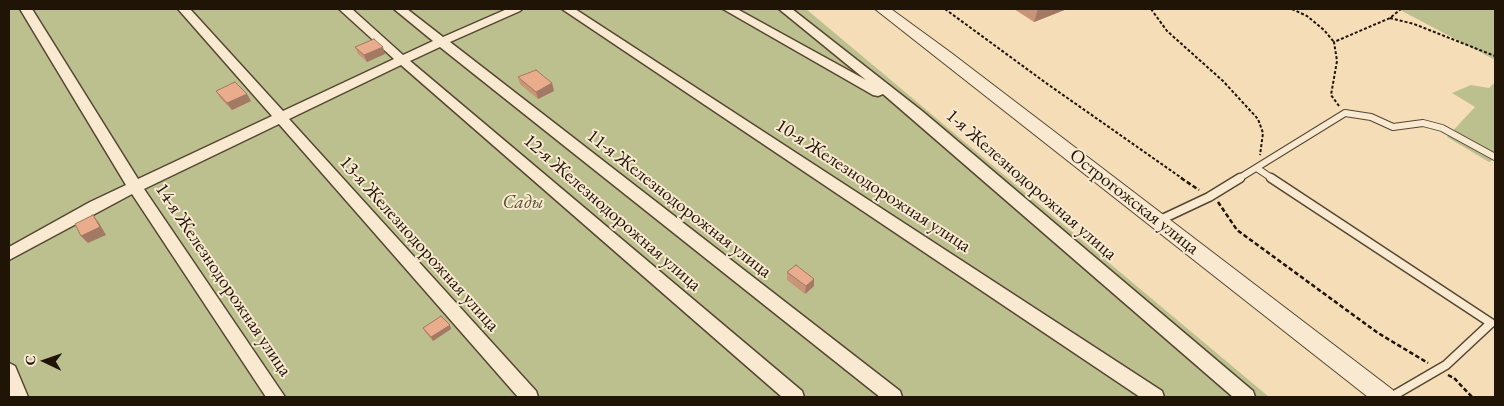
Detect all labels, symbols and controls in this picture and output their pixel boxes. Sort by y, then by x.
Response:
street label: 1-я Железнодорожная улица [941,104,1121,266]
street label: 10-я Железнодорожная улица [771,114,975,258]
street label: 11-я Железнодорожная улица [582,125,776,283]
street label: 12-я Железнодорожная улица [518,129,706,297]
street label: Острогожская улица [1065,144,1203,260]
street label: 13-я Железнодорожная улица [334,152,504,336]
street label: 14-я Железнодорожная улица [150,179,296,381]
park label: Сады [503,192,543,214]
north arrow [20,336,70,386]
text: С [21,355,39,366]

